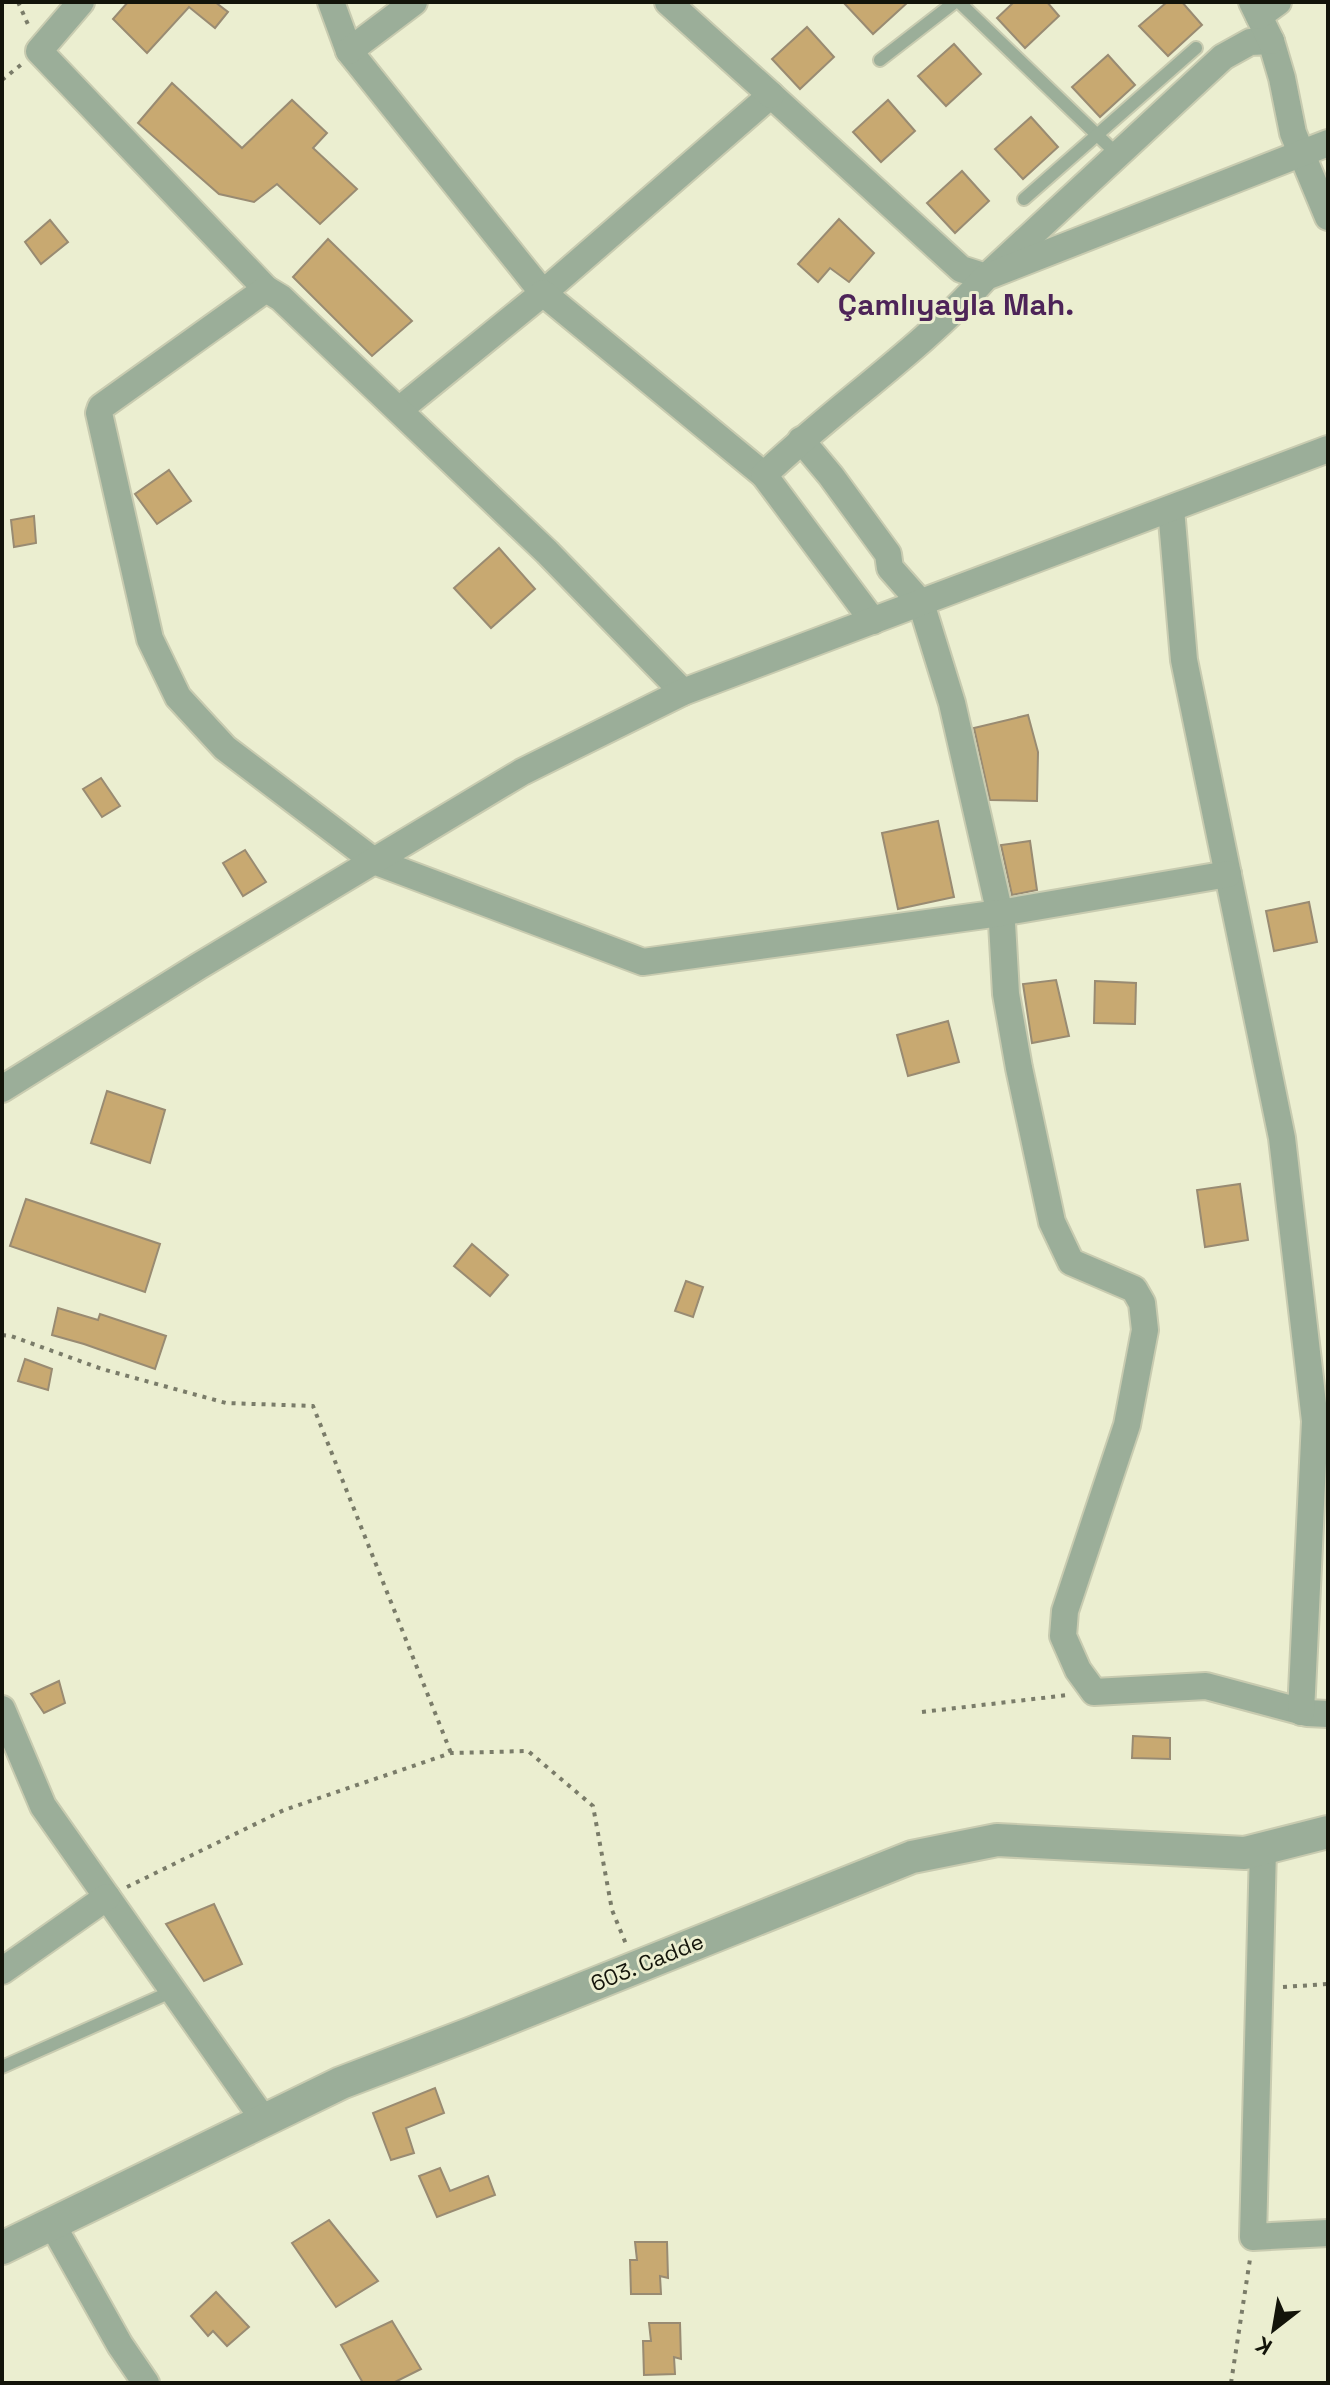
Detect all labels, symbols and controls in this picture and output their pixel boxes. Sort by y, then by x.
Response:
district label: Çamlıyayla Mah. [838,285,1074,324]
street label: 603. Cadde [586,1927,708,1997]
north arrow [1234,2289,1314,2369]
text: K [1250,2330,1277,2362]

